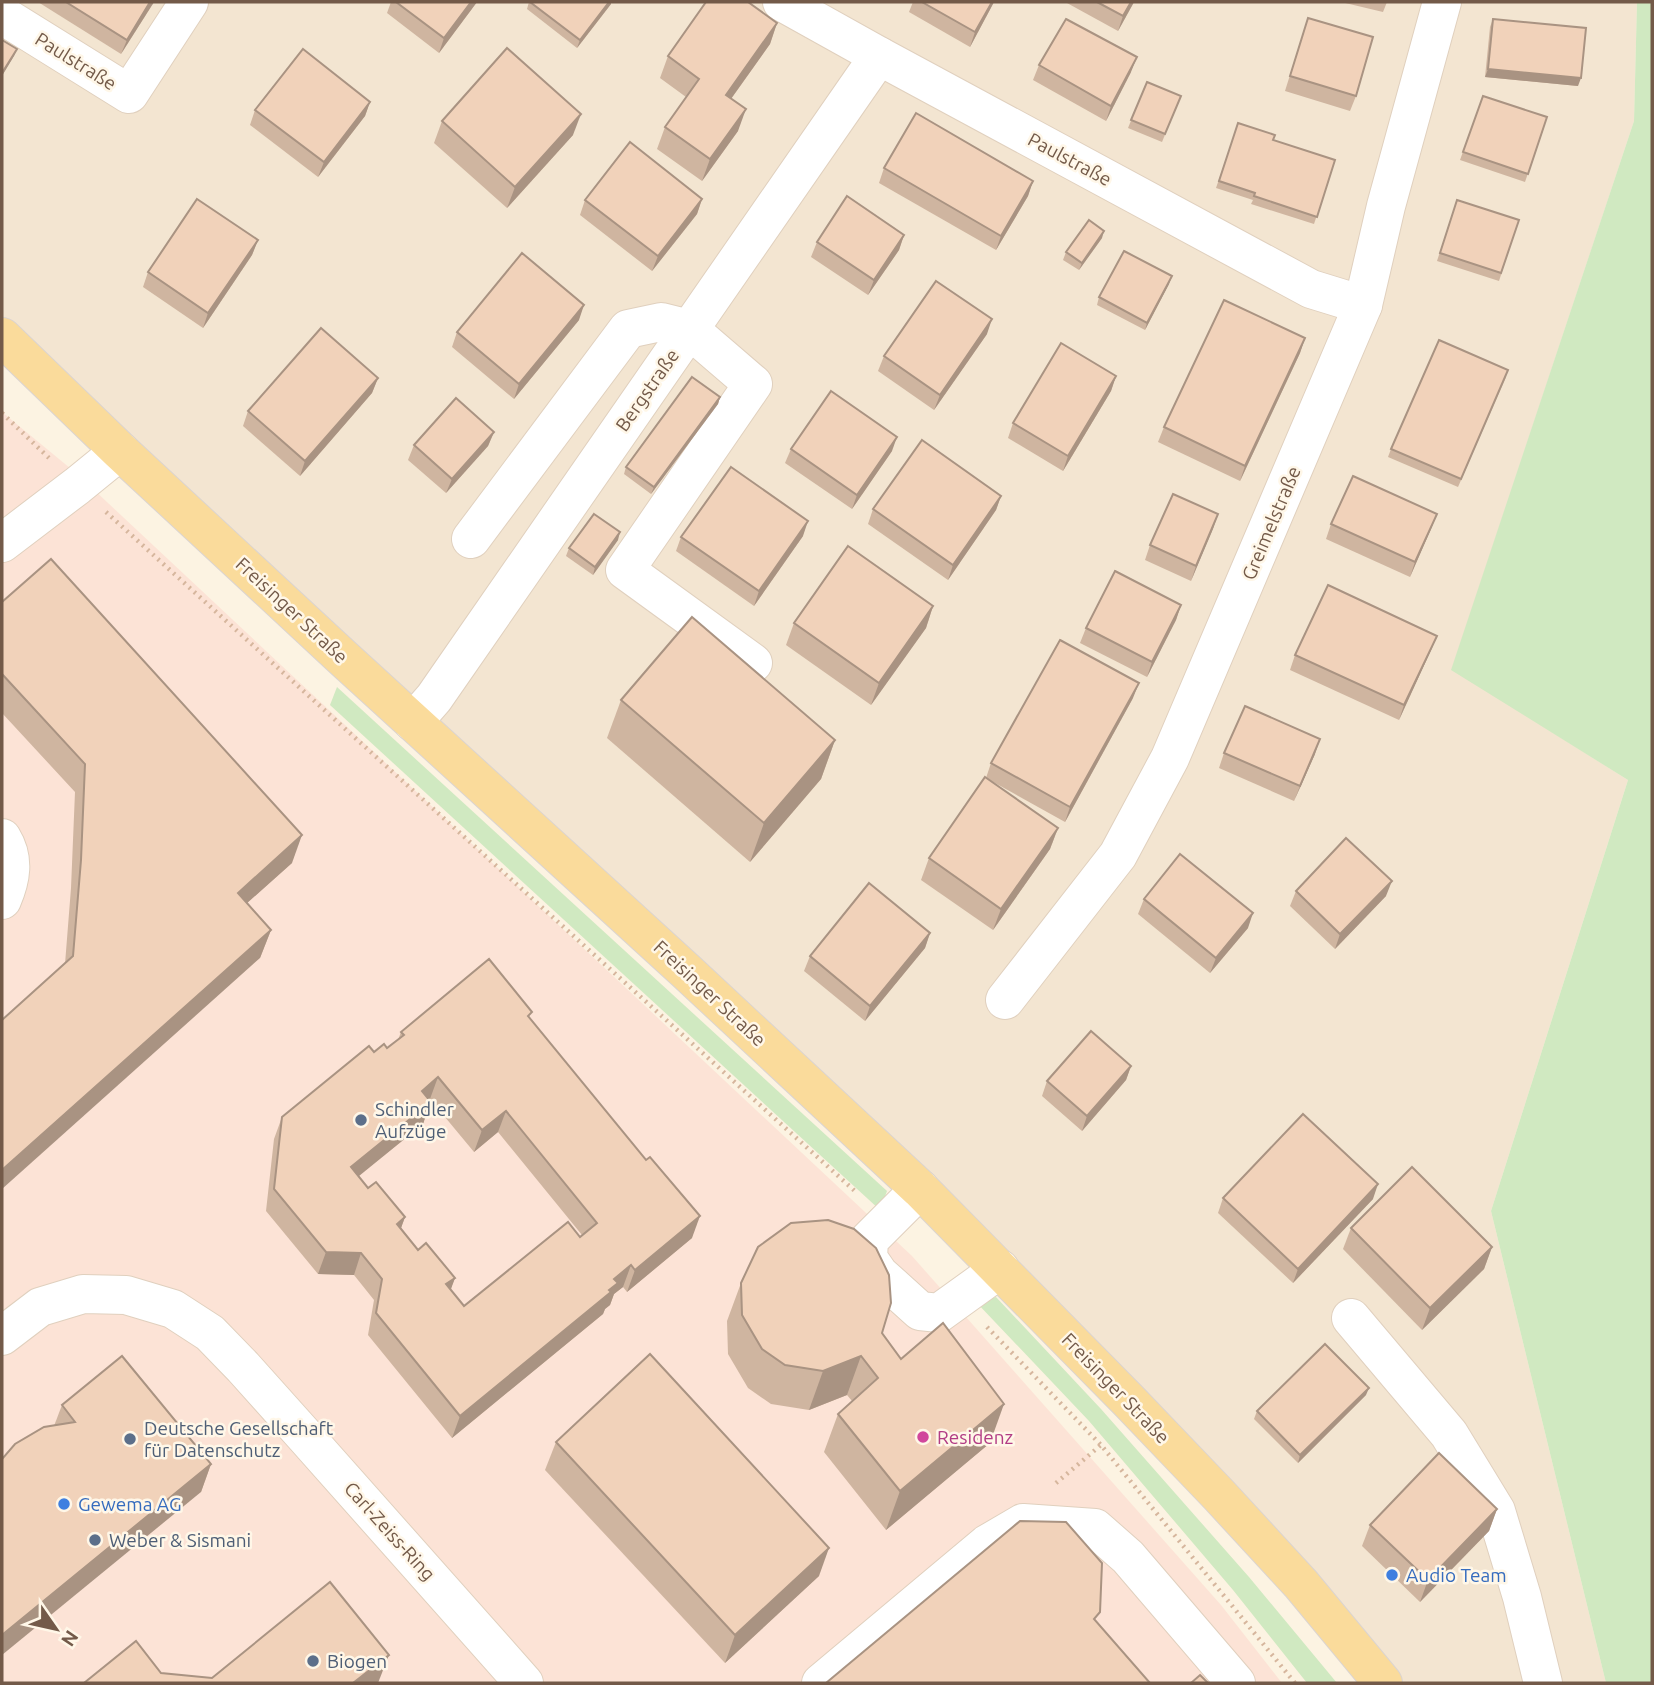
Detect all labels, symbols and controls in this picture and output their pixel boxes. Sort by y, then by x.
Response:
street label: Paulstraße [31,27,121,95]
street label: Paulstraße [1024,128,1116,190]
street label: Bergstraße [611,345,683,435]
street label: Greimelstraße [1237,463,1305,583]
street label: Freisinger Straße [231,553,353,667]
street label: Freisinger Straße [649,936,771,1050]
place label: Schindler Aufzüge [375,1098,454,1142]
marker: Schindler Aufzüge [353,1112,369,1128]
street label: Freisinger Straße [1058,1328,1174,1448]
place label: Deutsche Gesellschaft für Datenschutz [144,1417,334,1461]
place label: Residenz [937,1426,1014,1448]
marker: Residenz [915,1429,931,1445]
marker: Deutsche Gesellschaft für Datenschutz [122,1431,138,1447]
street label: Carl-Zeiss-Ring [340,1477,440,1585]
place label: Gewema AG [78,1493,182,1515]
marker: Gewema AG [56,1496,72,1512]
place label: Weber & Sismani [109,1529,251,1551]
marker: Weber & Sismani [87,1532,103,1548]
place label: Audio Team [1406,1564,1507,1586]
marker: Audio Team [1384,1567,1400,1583]
north arrow [21,1594,91,1664]
text: N [57,1626,83,1651]
place label: Biogen [327,1650,387,1672]
marker: Biogen [305,1653,321,1669]

